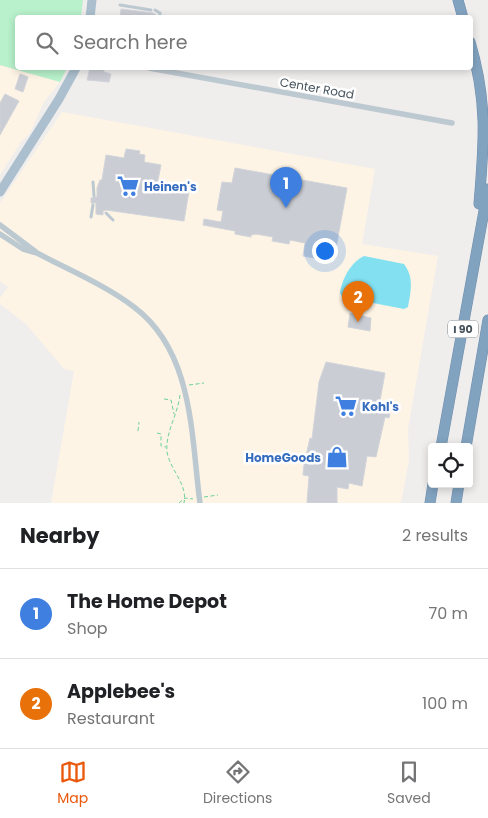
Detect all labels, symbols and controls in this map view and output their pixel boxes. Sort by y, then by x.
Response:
search box [15,15,473,70]
icon: search [33,29,61,57]
text: Search here [73,29,187,56]
street label: Center Road [279,73,355,103]
pin: 1 [270,167,302,208]
supermarket icon: Heinen's [115,173,141,199]
place label: Heinen's [144,178,197,195]
your location [312,238,338,264]
pin: 2 [342,281,374,322]
road number: I 90 [448,320,478,338]
supermarket icon: Kohl's [333,393,359,419]
place label: Kohl's [362,398,399,415]
map controls [428,443,473,488]
button: locate [428,443,473,488]
shop icon: HomeGoods [324,444,350,470]
place label: HomeGoods [245,449,321,466]
text: Nearby [20,521,100,550]
text: 2 results [402,524,468,547]
text: The Home Depot [67,588,227,615]
text: 1 [33,602,39,625]
text: 70 m [428,602,468,625]
text: Shop [67,617,108,640]
text: Applebee's [67,678,175,705]
text: 2 [31,692,41,715]
text: 100 m [422,692,468,715]
text: Restaurant [67,707,155,730]
tab: Map [57,758,88,809]
tab: Directions [203,758,272,809]
tab: Saved [387,758,431,809]

